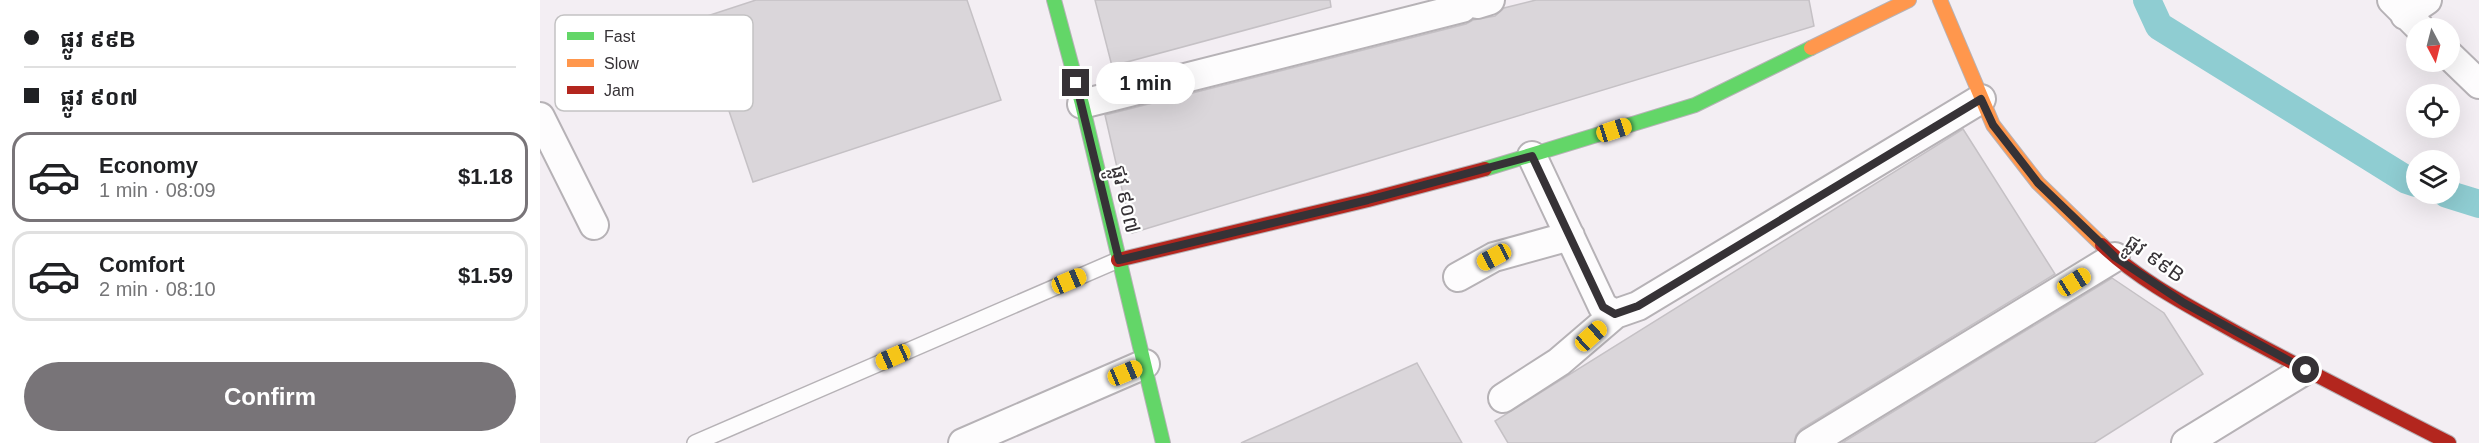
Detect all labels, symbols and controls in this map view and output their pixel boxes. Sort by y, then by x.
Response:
legend [555,15,753,111]
north arrow [2406,18,2460,72]
map controls [2406,18,2460,204]
text: ផ្លូវ ៩៩B [60,27,136,52]
text: Fast [604,28,636,45]
text: Slow [604,55,639,72]
callout: 1 min [1097,62,1196,104]
route end [1062,69,1089,96]
text: 1 min [1119,72,1172,94]
text: Jam [604,82,634,99]
button: locate [2406,84,2460,138]
text: ផ្លូវ ៩០៧ [60,85,138,110]
car [1594,116,1634,144]
icon: car [27,150,81,204]
button: layers [2406,150,2460,204]
text: Economy [99,153,198,178]
street label: ផ្លូវ ៩០៧ [1099,163,1145,237]
text: $1.18 [458,164,513,189]
text: 1 min · 08:09 [99,179,216,201]
street label: ផ្លូវ ៩៩B [2116,229,2189,293]
car [1474,241,1514,273]
icon: car [27,249,81,303]
text: Comfort [99,252,185,277]
text: $1.59 [458,263,513,288]
car [2054,265,2094,299]
car [1049,266,1089,296]
text: 2 min · 08:10 [99,278,216,300]
car [1572,317,1610,355]
car [873,341,913,373]
route start [2292,356,2319,383]
car [1105,358,1145,388]
button: Confirm [24,362,516,431]

